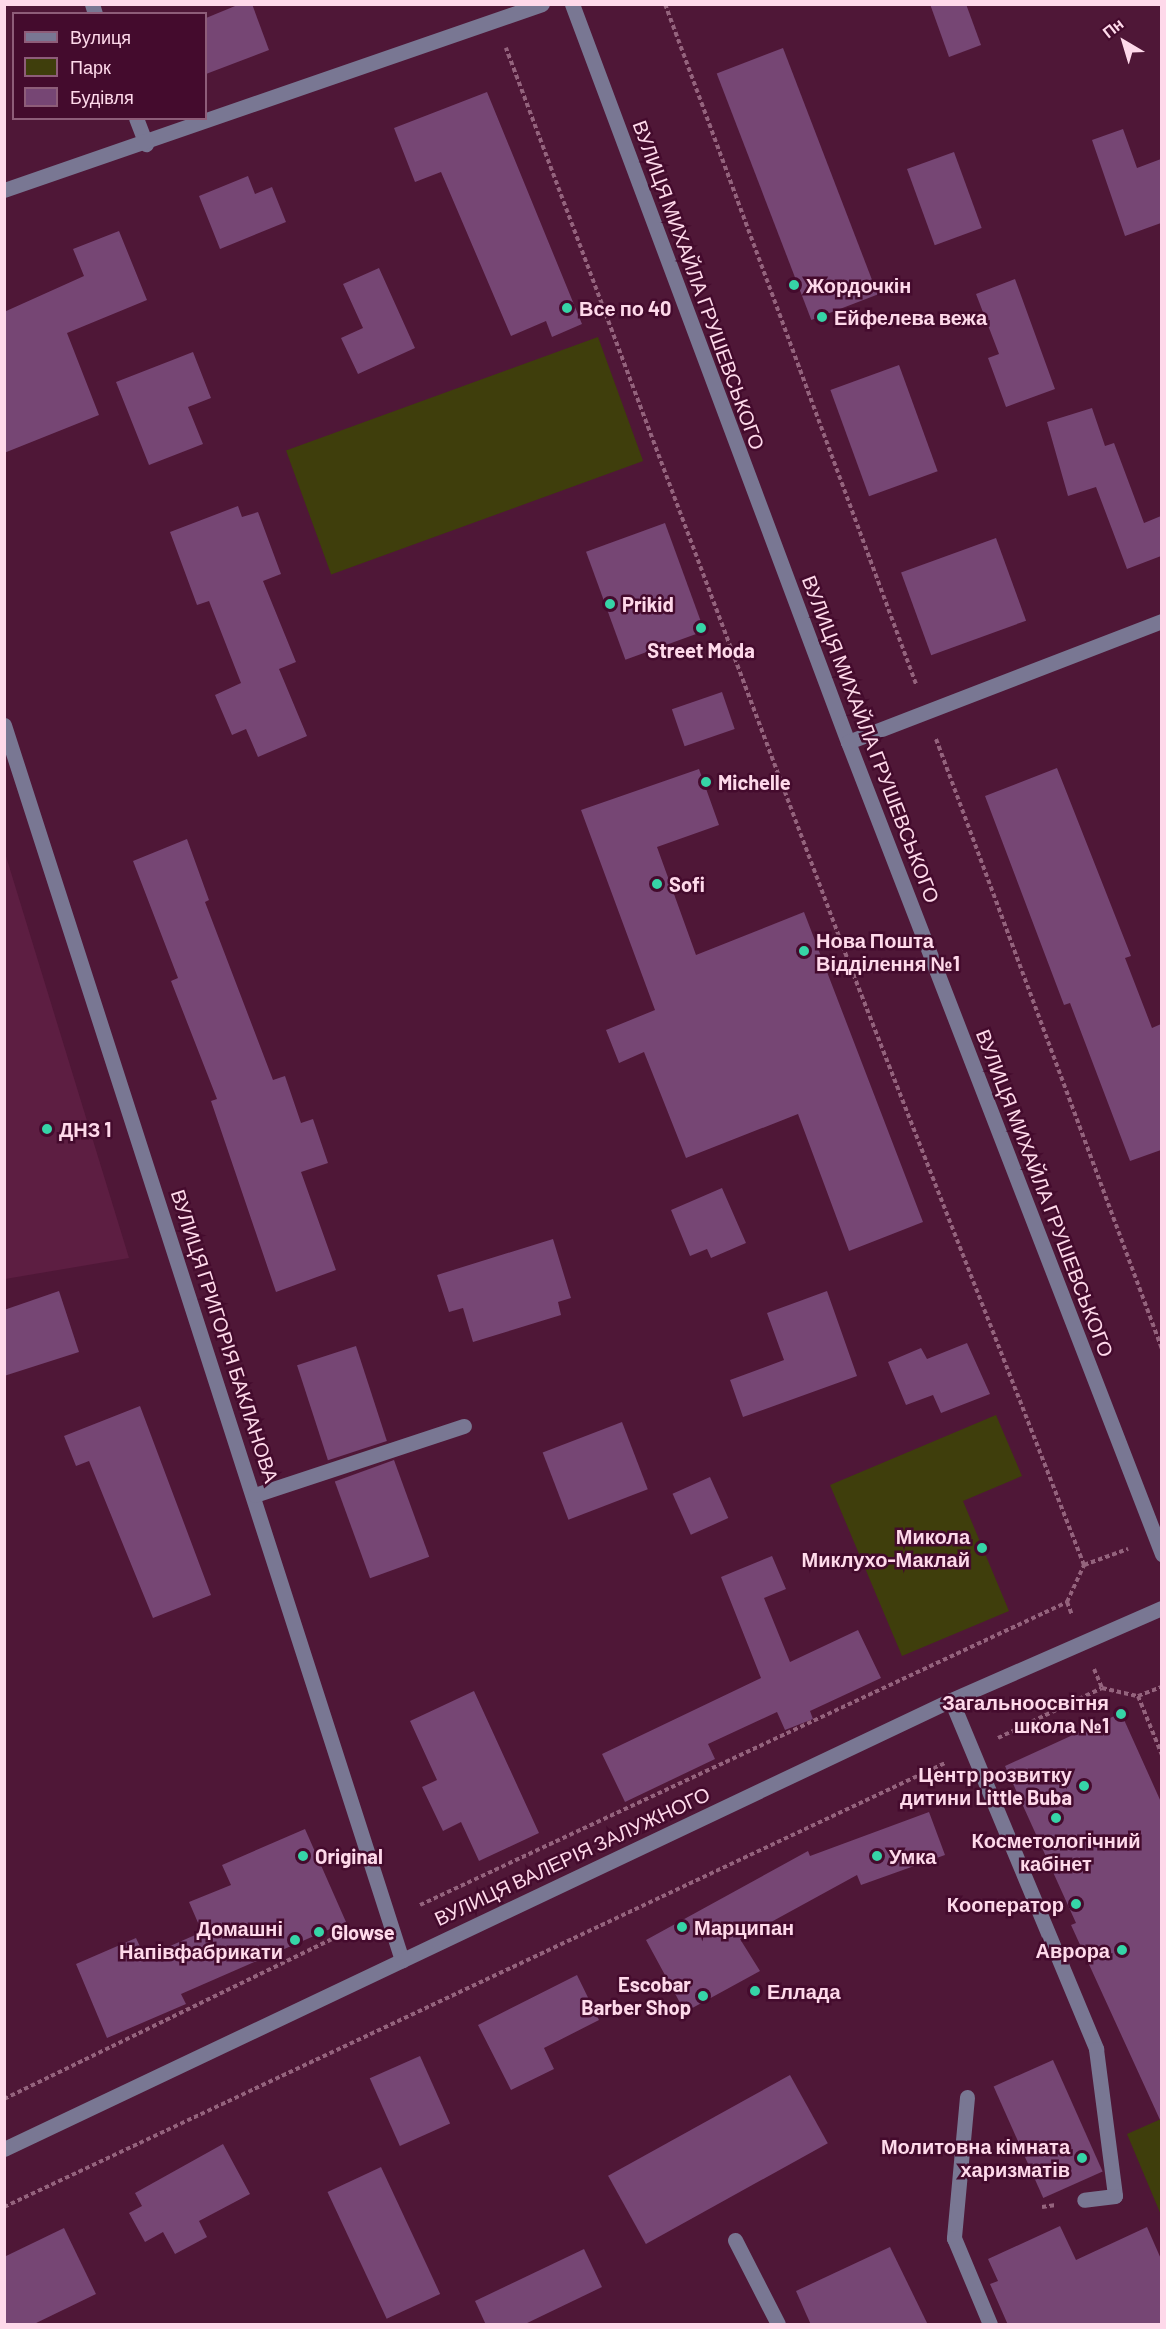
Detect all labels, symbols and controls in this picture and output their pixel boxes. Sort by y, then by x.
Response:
legend [12,12,207,120]
north arrow [1094,12,1154,72]
text: Пн [1098,13,1127,41]
text: Вулиця [70,26,131,48]
text: Парк [70,56,111,78]
text: Будівля [70,86,134,108]
street label: ВУЛИЦЯ МИХАЙЛА ГРУШЕВСЬКОГО [628,117,770,453]
place label: Жордочкін [806,273,911,297]
marker: Жордочкін [787,278,801,292]
place label: Все по 40 [579,296,671,320]
marker: Все по 40 [560,301,574,315]
place label: Ейфелева вежа [834,305,987,329]
marker: Ейфелева вежа [815,310,829,324]
street label: ВУЛИЦЯ МИХАЙЛА ГРУШЕВСЬКОГО [797,572,945,906]
place label: Prikid [622,592,674,616]
marker: Prikid [603,597,617,611]
marker: Street Moda [694,621,708,635]
place label: Street Moda [647,638,755,662]
place label: Michelle [718,770,791,794]
marker: Michelle [699,775,713,789]
place label: Sofi [669,872,705,896]
marker: Sofi [650,877,664,891]
place label: Нова Пошта Відділення №1 [816,928,960,975]
marker: Нова Пошта Відділення №1 [797,944,811,958]
street label: ВУЛИЦЯ МИХАЙЛА ГРУШЕВСЬКОГО [971,1026,1119,1360]
place label: ДНЗ 1 [59,1117,111,1141]
marker: ДНЗ 1 [40,1122,54,1136]
street label: ВУЛИЦЯ ГРИГОРІЯ БАКЛАНОВА [166,1186,284,1486]
place label: Микола Миклухо-Маклай [802,1524,970,1571]
marker: Микола Миклухо-Маклай [975,1541,989,1555]
place label: Загальноосвітня школа №1 [942,1690,1109,1737]
marker: Загальноосвітня школа №1 [1114,1707,1128,1721]
place label: Центр розвитку дитини Little Buba [900,1762,1072,1809]
marker: Центр розвитку дитини Little Buba [1077,1779,1091,1793]
street label: ВУЛИЦЯ ВАЛЕРІЯ ЗАЛУЖНОГО [430,1781,714,1931]
marker: Косметологічний кабінет [1049,1811,1063,1825]
place label: Косметологічний кабінет [971,1828,1141,1875]
place label: Original [315,1844,383,1868]
place label: Умка [889,1844,936,1868]
marker: Original [296,1849,310,1863]
marker: Умка [870,1849,884,1863]
place label: Кооператор [947,1892,1064,1916]
marker: Кооператор [1069,1897,1083,1911]
place label: Марципан [694,1915,794,1939]
place label: Домашні Напівфабрикати [119,1916,283,1963]
place label: Glowse [331,1920,395,1944]
marker: Марципан [675,1920,689,1934]
marker: Glowse [312,1925,326,1939]
marker: Домашні Напівфабрикати [288,1933,302,1947]
place label: Аврора [1035,1938,1110,1962]
marker: Аврора [1115,1943,1129,1957]
place label: Escobar Barber Shop [581,1972,691,2019]
place label: Еллада [767,1979,841,2003]
marker: Еллада [748,1984,762,1998]
marker: Escobar Barber Shop [696,1989,710,2003]
place label: Молитовна кімната харизматів [881,2134,1070,2181]
marker: Молитовна кімната харизматів [1075,2151,1089,2165]

